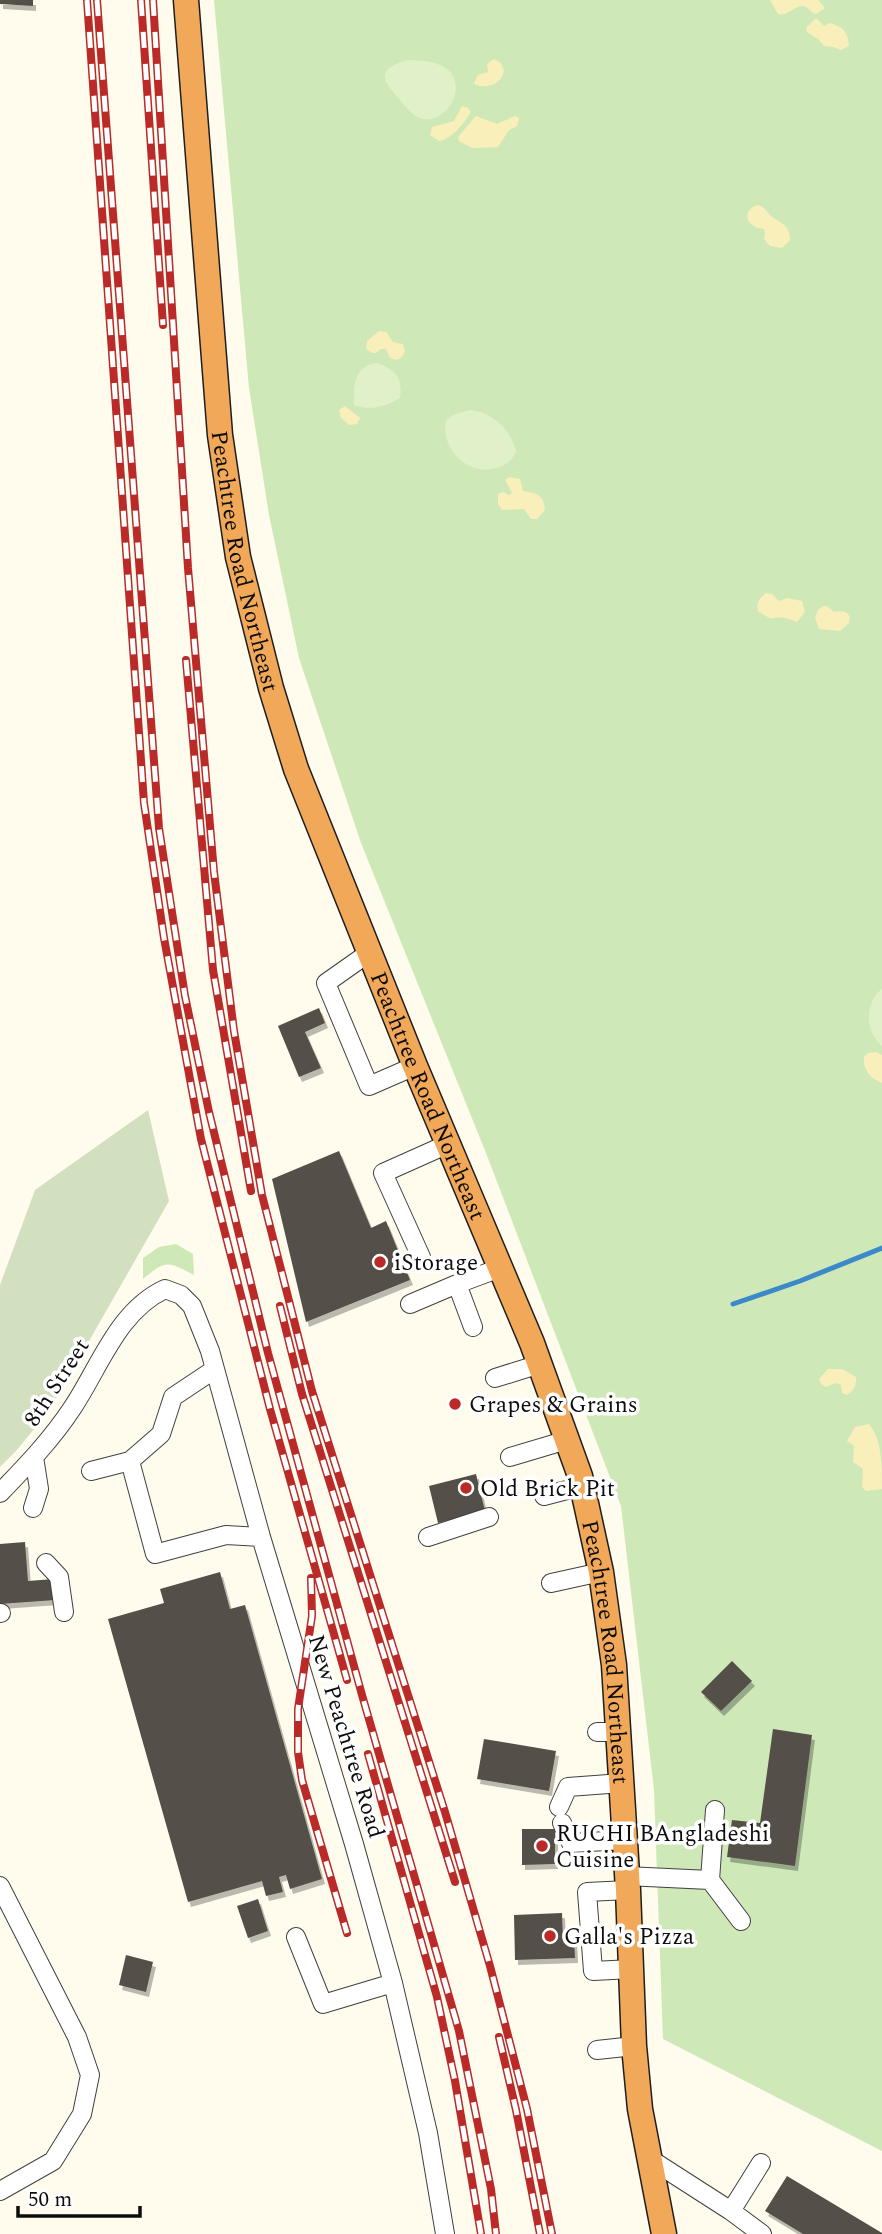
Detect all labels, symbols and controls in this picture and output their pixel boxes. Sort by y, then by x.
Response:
street label: Peachtree Road Northeast [201,428,287,696]
street label: Peachtree Road Northeast [360,967,494,1226]
place label: iStorage [394,1246,478,1281]
marker: iStorage [372,1254,388,1270]
street label: 8th Street [16,1332,99,1434]
place label: Grapes & Grains [469,1388,638,1423]
marker: Grapes & Grains [447,1396,463,1412]
place label: Old Brick Pit [480,1472,615,1507]
marker: Old Brick Pit [458,1480,474,1496]
street label: Peachtree Road Northeast [571,1517,637,1785]
street label: New Peachtree Road [298,1630,393,1843]
place label: RUCHI BAngladeshi Cuisine [556,1817,769,1878]
marker: RUCHI BAngladeshi Cuisine [534,1838,550,1854]
place label: Galla's Pizza [564,1920,694,1955]
marker: Galla's Pizza [542,1928,558,1944]
scale bar [18,2174,140,2218]
text: 50 m [28,2184,72,2216]

